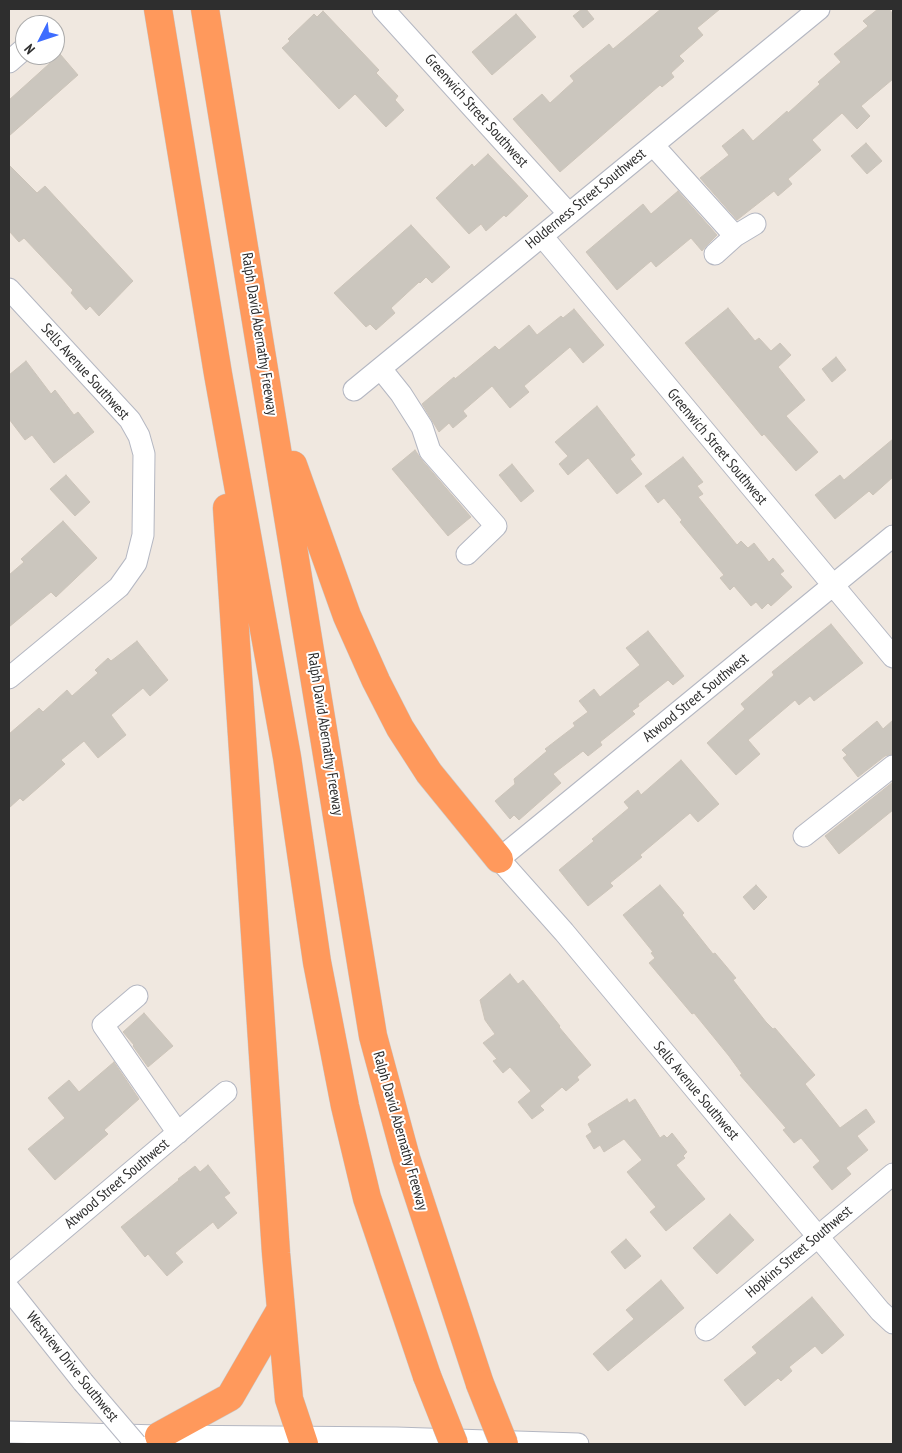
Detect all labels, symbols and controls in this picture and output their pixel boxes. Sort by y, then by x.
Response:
north arrow [15,15,65,65]
text: N [20,40,39,58]
street label: Greenwich Street Southwest [420,51,532,171]
street label: Holderness Street Southwest [522,145,650,253]
street label: Ralph David Abernathy Freeway [237,251,281,417]
street label: Sells Avenue Southwest [37,320,133,424]
street label: Greenwich Street Southwest [663,385,771,509]
street label: Atwood Street Southwest [639,650,753,746]
street label: Ralph David Abernathy Freeway [303,651,347,817]
street label: Sells Avenue Southwest [650,1038,742,1144]
street label: Ralph David Abernathy Freeway [369,1049,431,1213]
street label: Atwood Street Southwest [61,1135,173,1233]
street label: Hopkins Street Southwest [742,1202,856,1302]
street label: Westview Drive Southwest [22,1308,122,1426]

